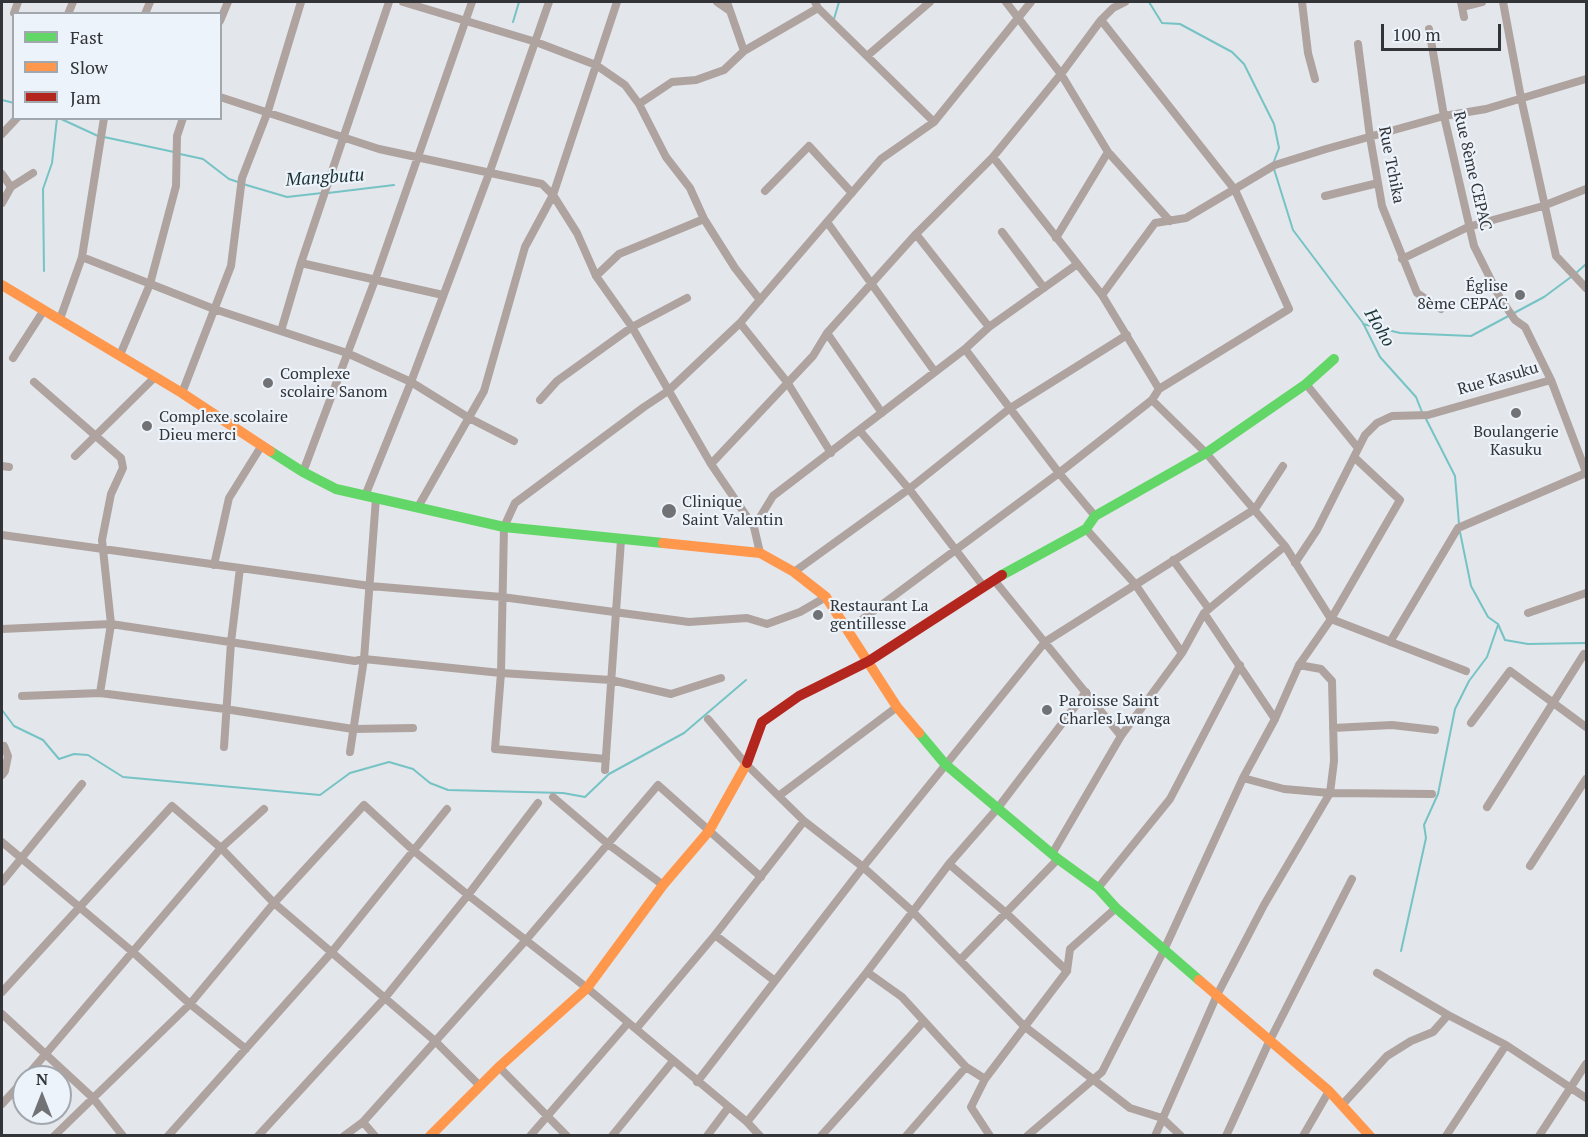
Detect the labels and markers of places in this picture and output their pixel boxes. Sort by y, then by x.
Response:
place label: Église 8ème CEPAC [1417,276,1508,314]
marker: Église 8ème CEPAC [1513,288,1527,302]
place label: Complexe scolaire Sanom [280,364,388,402]
marker: Complexe scolaire Sanom [261,376,275,390]
marker: Boulangerie Kasuku [1509,406,1523,420]
place label: Complexe scolaire Dieu merci [159,407,288,445]
marker: Complexe scolaire Dieu merci [140,419,154,433]
place label: Boulangerie Kasuku [1473,422,1559,460]
place label: Clinique Saint Valentin [682,492,783,530]
marker: Clinique Saint Valentin [660,502,678,520]
place label: Restaurant La gentillesse [830,596,928,634]
marker: Restaurant La gentillesse [811,608,825,622]
place label: Paroisse Saint Charles Lwanga [1059,691,1171,729]
marker: Paroisse Saint Charles Lwanga [1040,703,1054,717]

